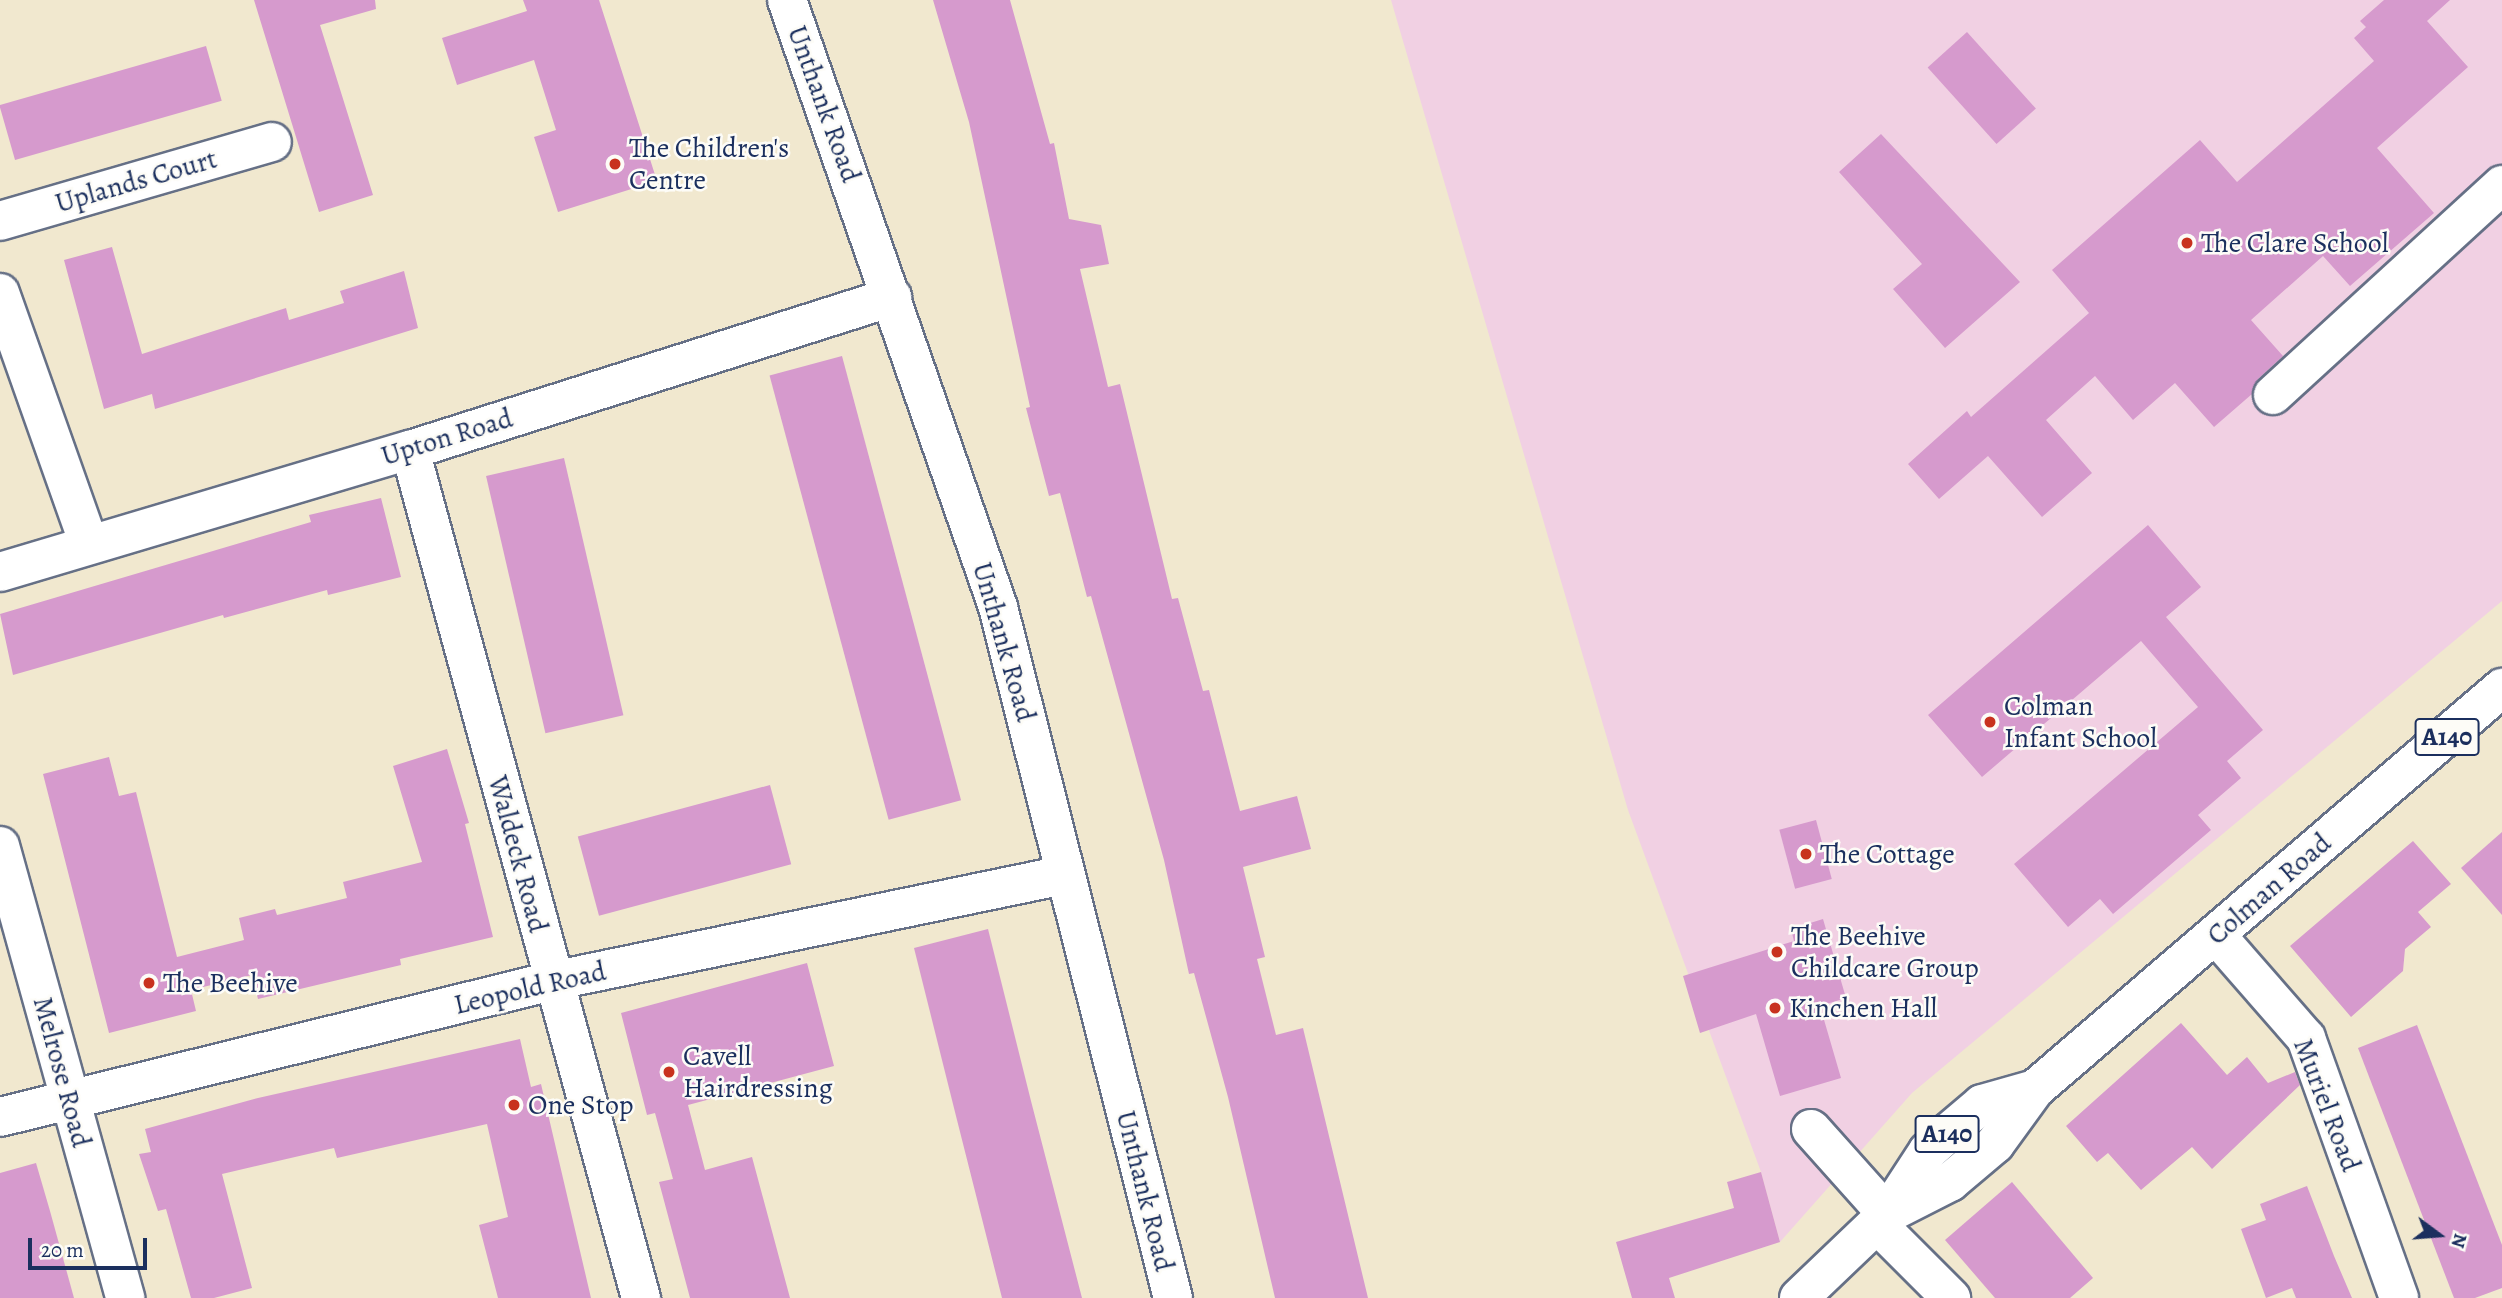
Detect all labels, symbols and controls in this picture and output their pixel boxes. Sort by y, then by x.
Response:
street label: Unthank Road [780,21,868,187]
place label: The Children's Centre [629,131,789,197]
street label: Uplands Court [51,142,221,220]
marker: The Children's Centre [607,156,623,172]
place label: The Clare School [2201,226,2389,260]
marker: The Clare School [2179,235,2195,251]
street label: Upton Road [377,401,517,473]
street label: Unthank Road [965,558,1043,726]
place label: Colman Infant School [2004,689,2157,755]
marker: Colman Infant School [1982,714,1998,730]
road number: A140 [2414,715,2480,760]
street label: Waldeck Road [481,772,555,936]
street label: Colman Road [2200,826,2338,952]
place label: The Cottage [1820,837,1955,871]
marker: The Cottage [1798,846,1814,862]
place label: The Beehive Childcare Group [1791,919,1979,985]
marker: The Beehive Childcare Group [1769,944,1785,960]
street label: Leopold Road [451,954,609,1022]
place label: The Beehive [163,966,298,1000]
marker: The Beehive [141,975,157,991]
place label: Kinchen Hall [1789,991,1937,1025]
street label: Melrose Road [26,993,98,1151]
marker: Kinchen Hall [1767,1000,1783,1016]
street label: Muriel Road [2286,1034,2368,1176]
place label: Cavell Hairdressing [683,1039,833,1105]
marker: Cavell Hairdressing [661,1064,677,1080]
place label: One Stop [528,1088,634,1122]
marker: One Stop [506,1097,522,1113]
street label: Unthank Road [1109,1107,1181,1275]
road number: A140 [1914,1112,1980,1156]
north arrow [2404,1200,2474,1270]
scale bar [32,1224,150,1268]
text: N [2445,1231,2474,1251]
text: 20 m [41,1236,84,1264]

